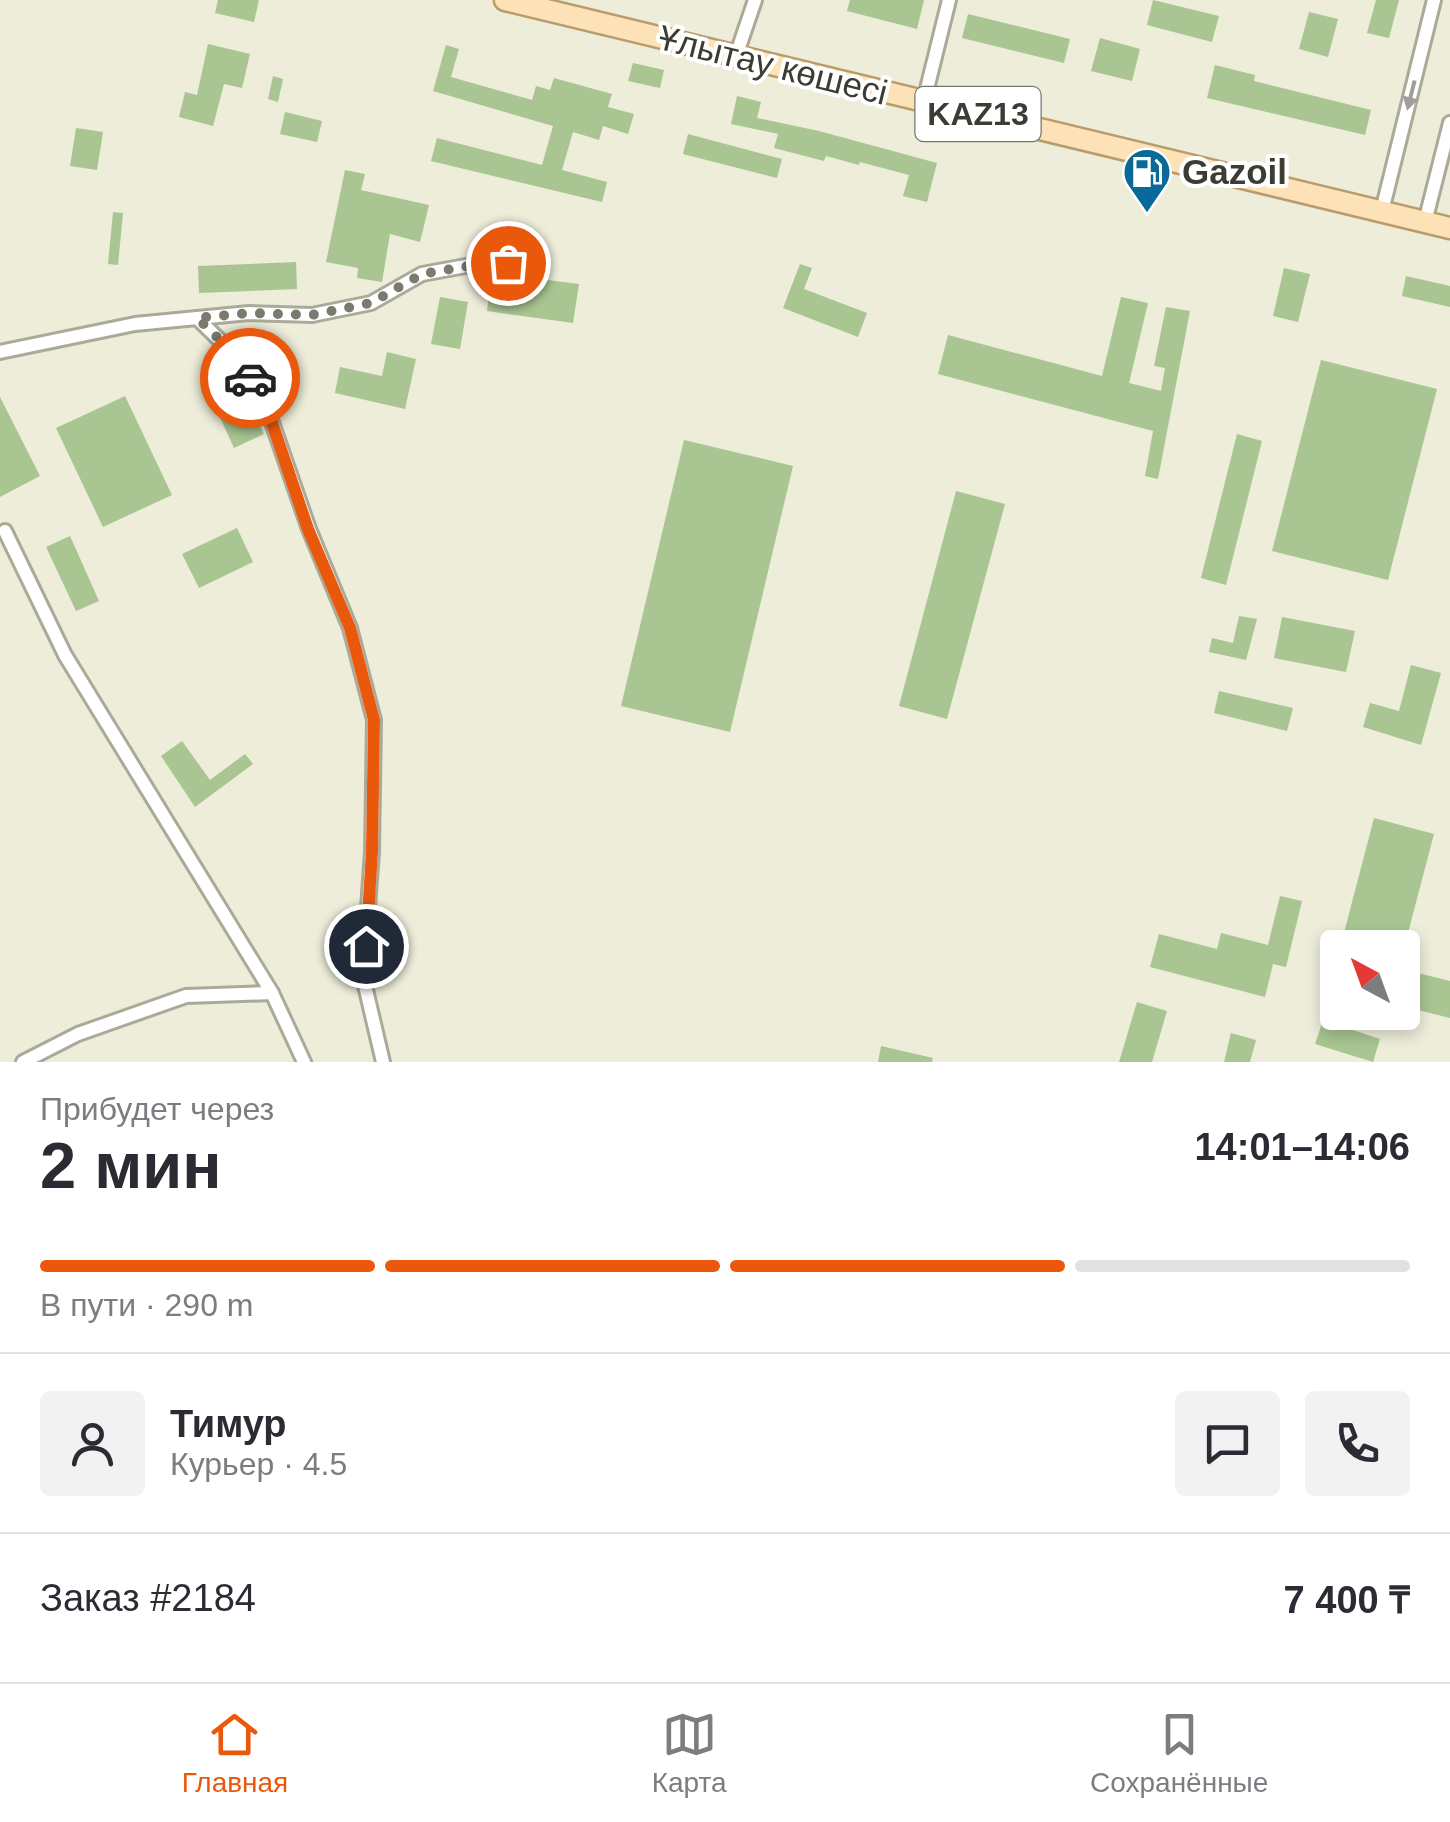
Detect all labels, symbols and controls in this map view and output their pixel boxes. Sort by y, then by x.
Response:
street label: Ұлытау көшесі [655,17,892,112]
one-way arrow [1402,80,1418,111]
road number: KAZ13 [916,87,1040,141]
fuel station icon: Gazoil [1121,146,1173,214]
place label: Gazoil [1182,152,1287,191]
pin [466,221,551,306]
icon: bag [481,236,536,291]
courier [200,328,300,428]
icon: car [223,351,278,406]
pin [324,904,409,989]
icon: home [339,919,394,974]
north arrow [1320,930,1420,1030]
map controls [1320,930,1420,1030]
text: Прибудет через [40,1091,274,1127]
text: 14:01–14:06 [1194,1126,1410,1168]
text: 2 мин [40,1129,222,1202]
text: В пути · 290 m [40,1287,253,1323]
button: person [40,1391,145,1496]
button: chat [1175,1391,1280,1496]
button: phone [1305,1391,1410,1496]
text: Тимур [170,1403,287,1445]
text: Курьер · 4.5 [170,1446,347,1482]
text: Заказ #2184 [40,1577,256,1619]
text: 7 400 ₸ [1284,1579,1410,1621]
tab: Главная [182,1707,288,1799]
tab: Карта [652,1707,727,1799]
tab: Сохранённые [1090,1707,1268,1799]

